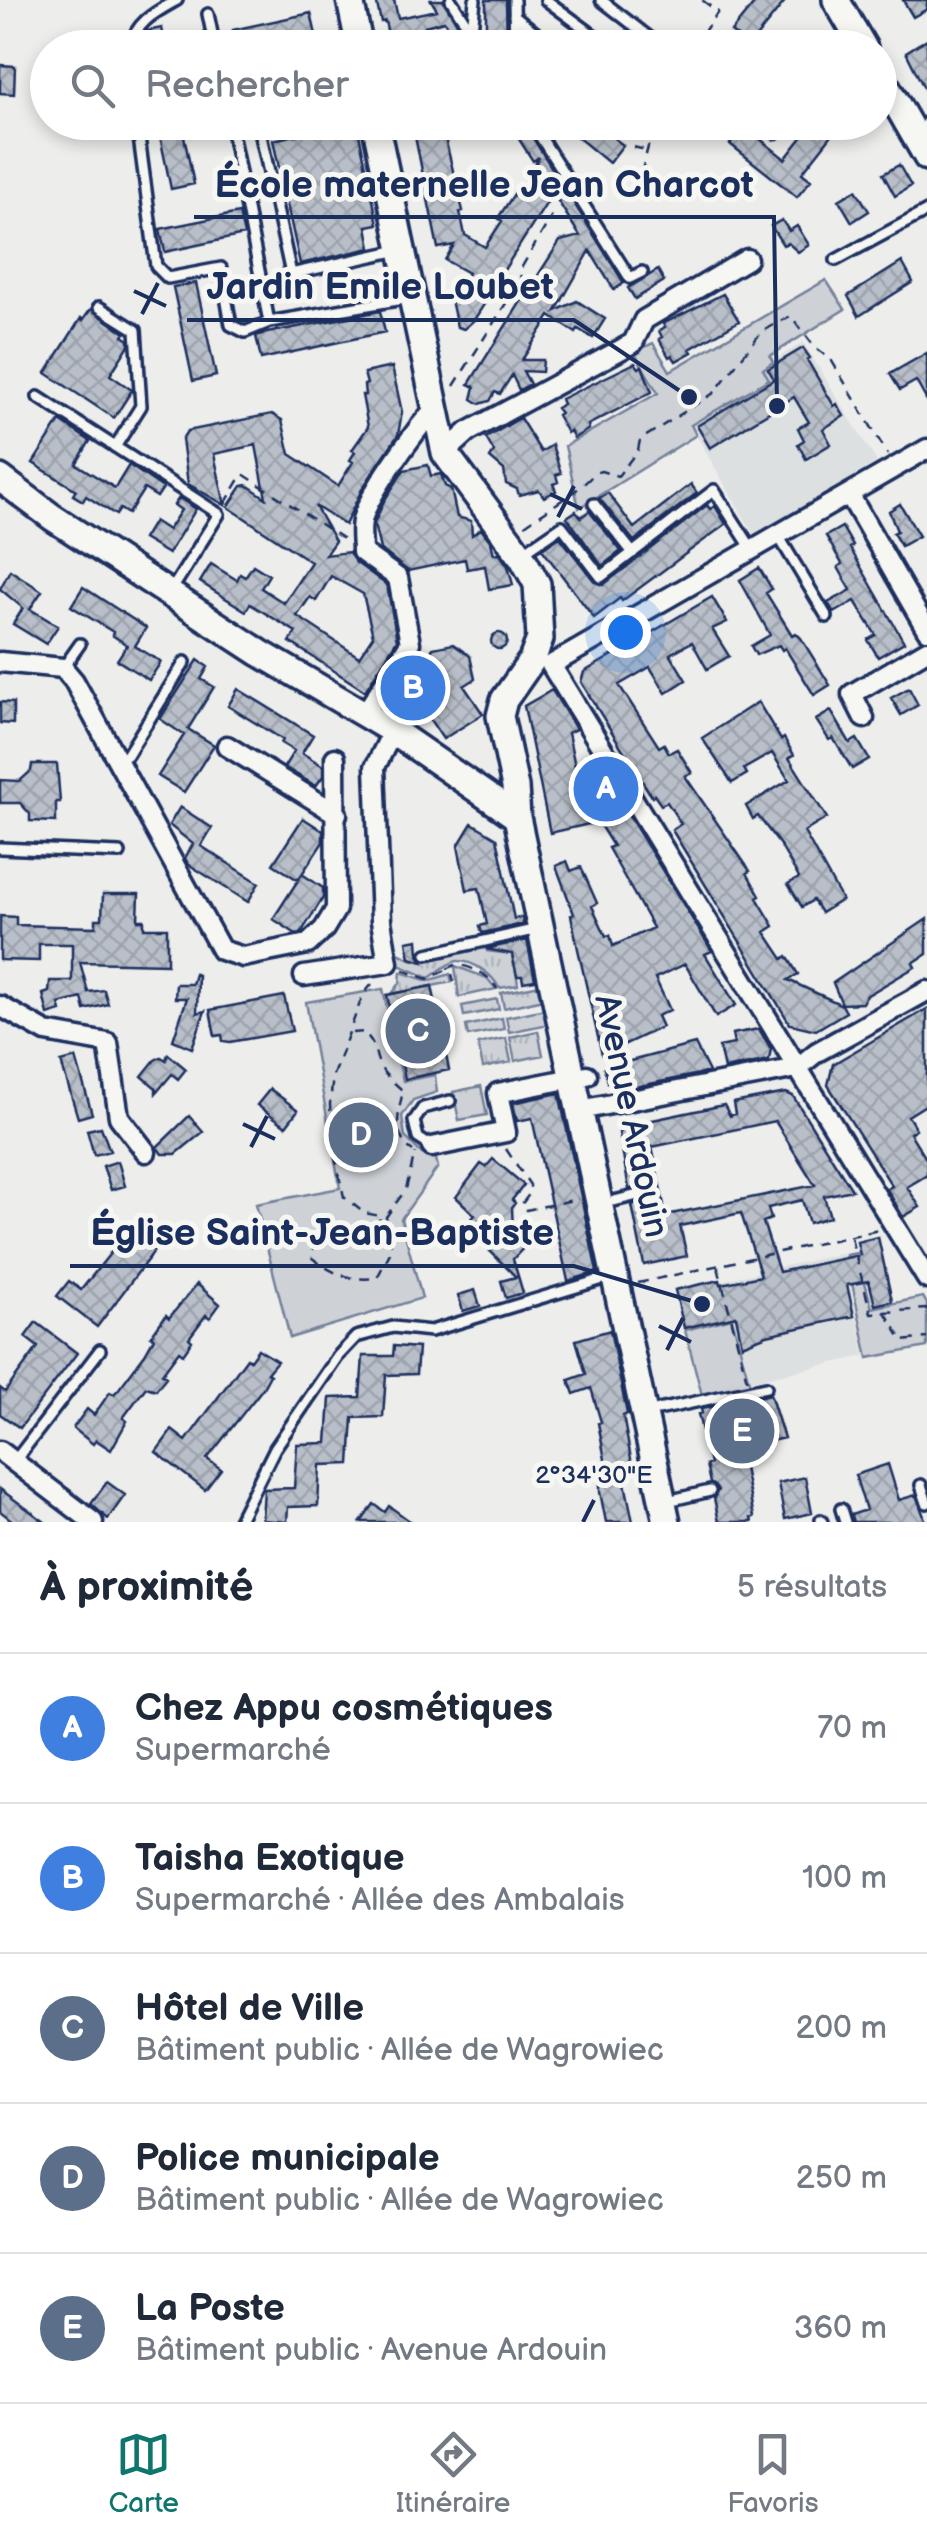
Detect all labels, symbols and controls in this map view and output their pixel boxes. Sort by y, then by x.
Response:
search box [30,30,897,140]
icon: search [65,58,120,113]
text: Rechercher [145,63,349,108]
callout: École maternelle Jean Charcot [194,149,774,217]
text: École maternelle Jean Charcot [214,160,754,208]
callout: Jardin Emile Loubet [187,252,574,320]
text: Jardin Emile Loubet [206,265,554,310]
your location [600,607,651,658]
pin: B [380,650,446,726]
pin: A [574,752,638,826]
street label: Avenue Ardouin [584,991,678,1241]
pin: C [386,994,450,1068]
pin: D [328,1098,394,1172]
callout: Église Saint-Jean-Baptiste [70,1198,574,1266]
text: Église Saint-Jean-Baptiste [90,1208,554,1256]
pin: E [710,1394,774,1468]
text: 2°34'30"E [535,1460,653,1491]
text: À proximité [40,1562,253,1613]
text: 5 résultats [737,1568,887,1607]
text: Chez Appu cosmétiques [135,1686,553,1731]
text: A [63,1709,82,1748]
text: 70 m [817,1709,887,1748]
text: Supermarché [135,1731,331,1770]
text: Taisha Exotique [135,1836,405,1881]
text: B [61,1859,84,1898]
text: 100 m [802,1859,887,1898]
text: Supermarché · Allée des Ambalais [135,1881,625,1920]
text: Hôtel de Ville [135,1986,364,2031]
text: C [61,2009,84,2048]
text: 200 m [795,2009,887,2048]
text: Bâtiment public · Allée de Wagrowiec [135,2031,664,2070]
text: Police municipale [135,2136,440,2181]
text: D [61,2159,84,2198]
text: 250 m [796,2159,887,2198]
text: Bâtiment public · Allée de Wagrowiec [135,2181,664,2220]
text: La Poste [135,2286,285,2331]
text: E [62,2309,83,2348]
text: 360 m [794,2309,887,2348]
text: Bâtiment public · Avenue Ardouin [135,2331,607,2370]
tab: Carte [108,2427,179,2520]
tab: Itinéraire [396,2427,510,2520]
tab: Favoris [727,2427,819,2520]

